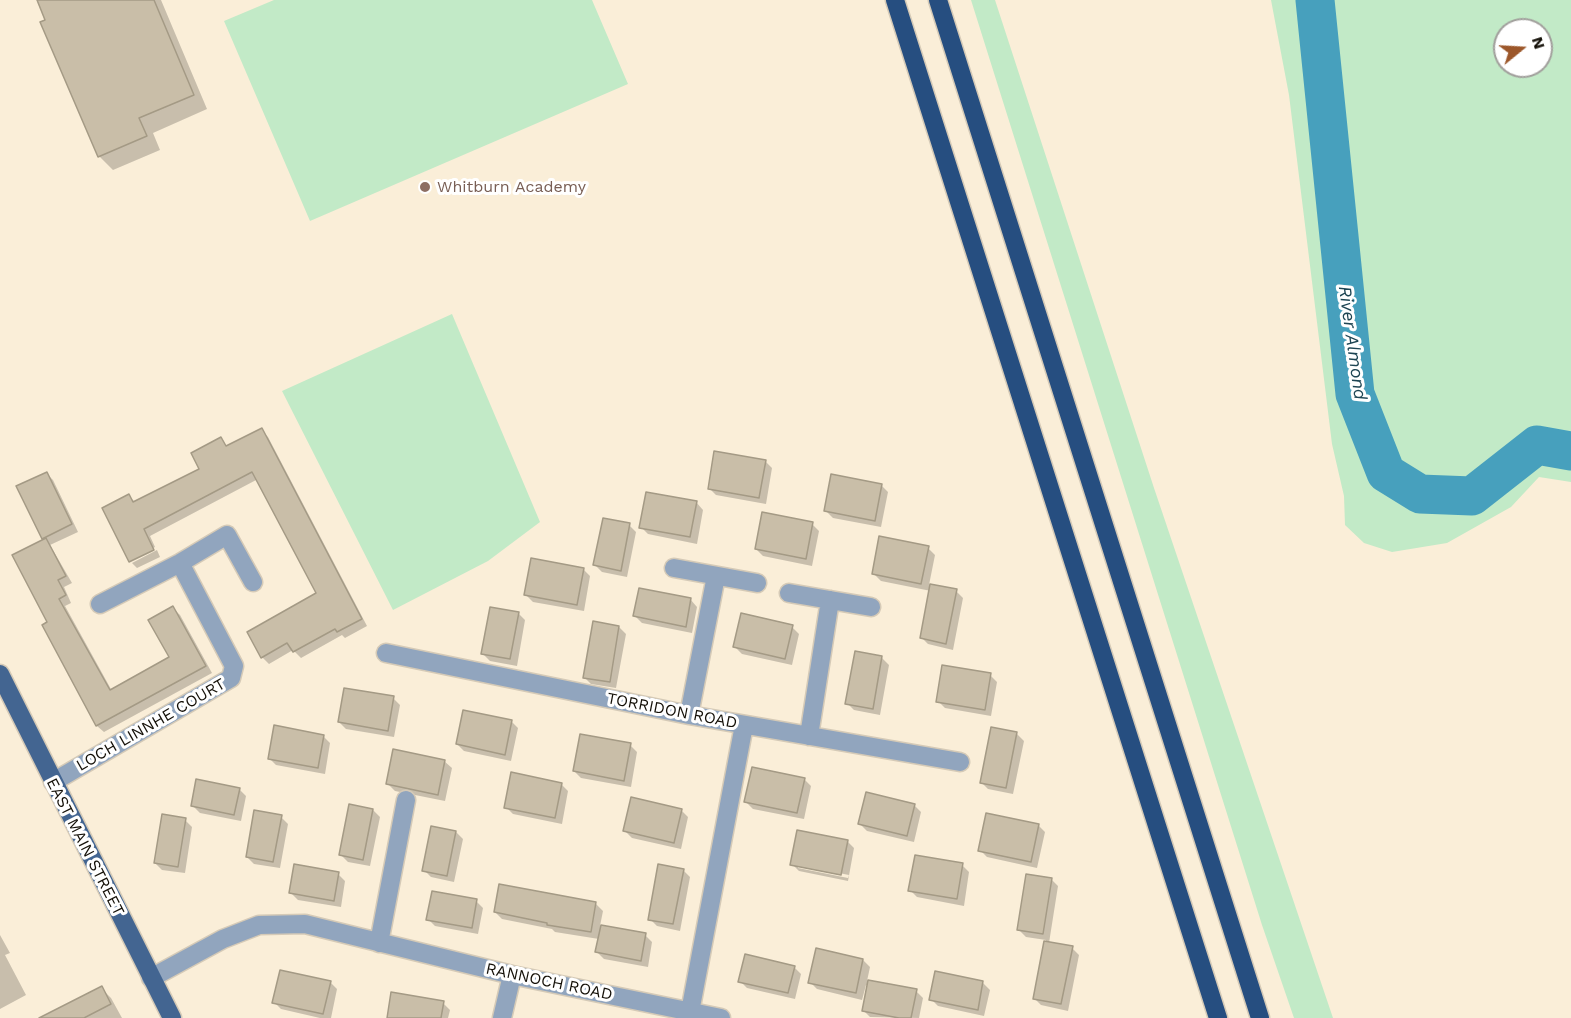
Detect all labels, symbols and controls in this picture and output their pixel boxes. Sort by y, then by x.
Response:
north arrow [1493,18,1553,78]
text: N [1528,34,1550,51]
place label: Whitburn Academy [437,177,586,197]
marker: Whitburn Academy [418,180,432,194]
water label: River Almond [1333,285,1371,401]
street label: LOCH LINNHE COURT [73,674,229,776]
street label: TORRIDON ROAD [605,689,739,733]
street label: EAST MAIN STREET [42,775,128,919]
street label: RANNOCH ROAD [484,959,614,1005]

